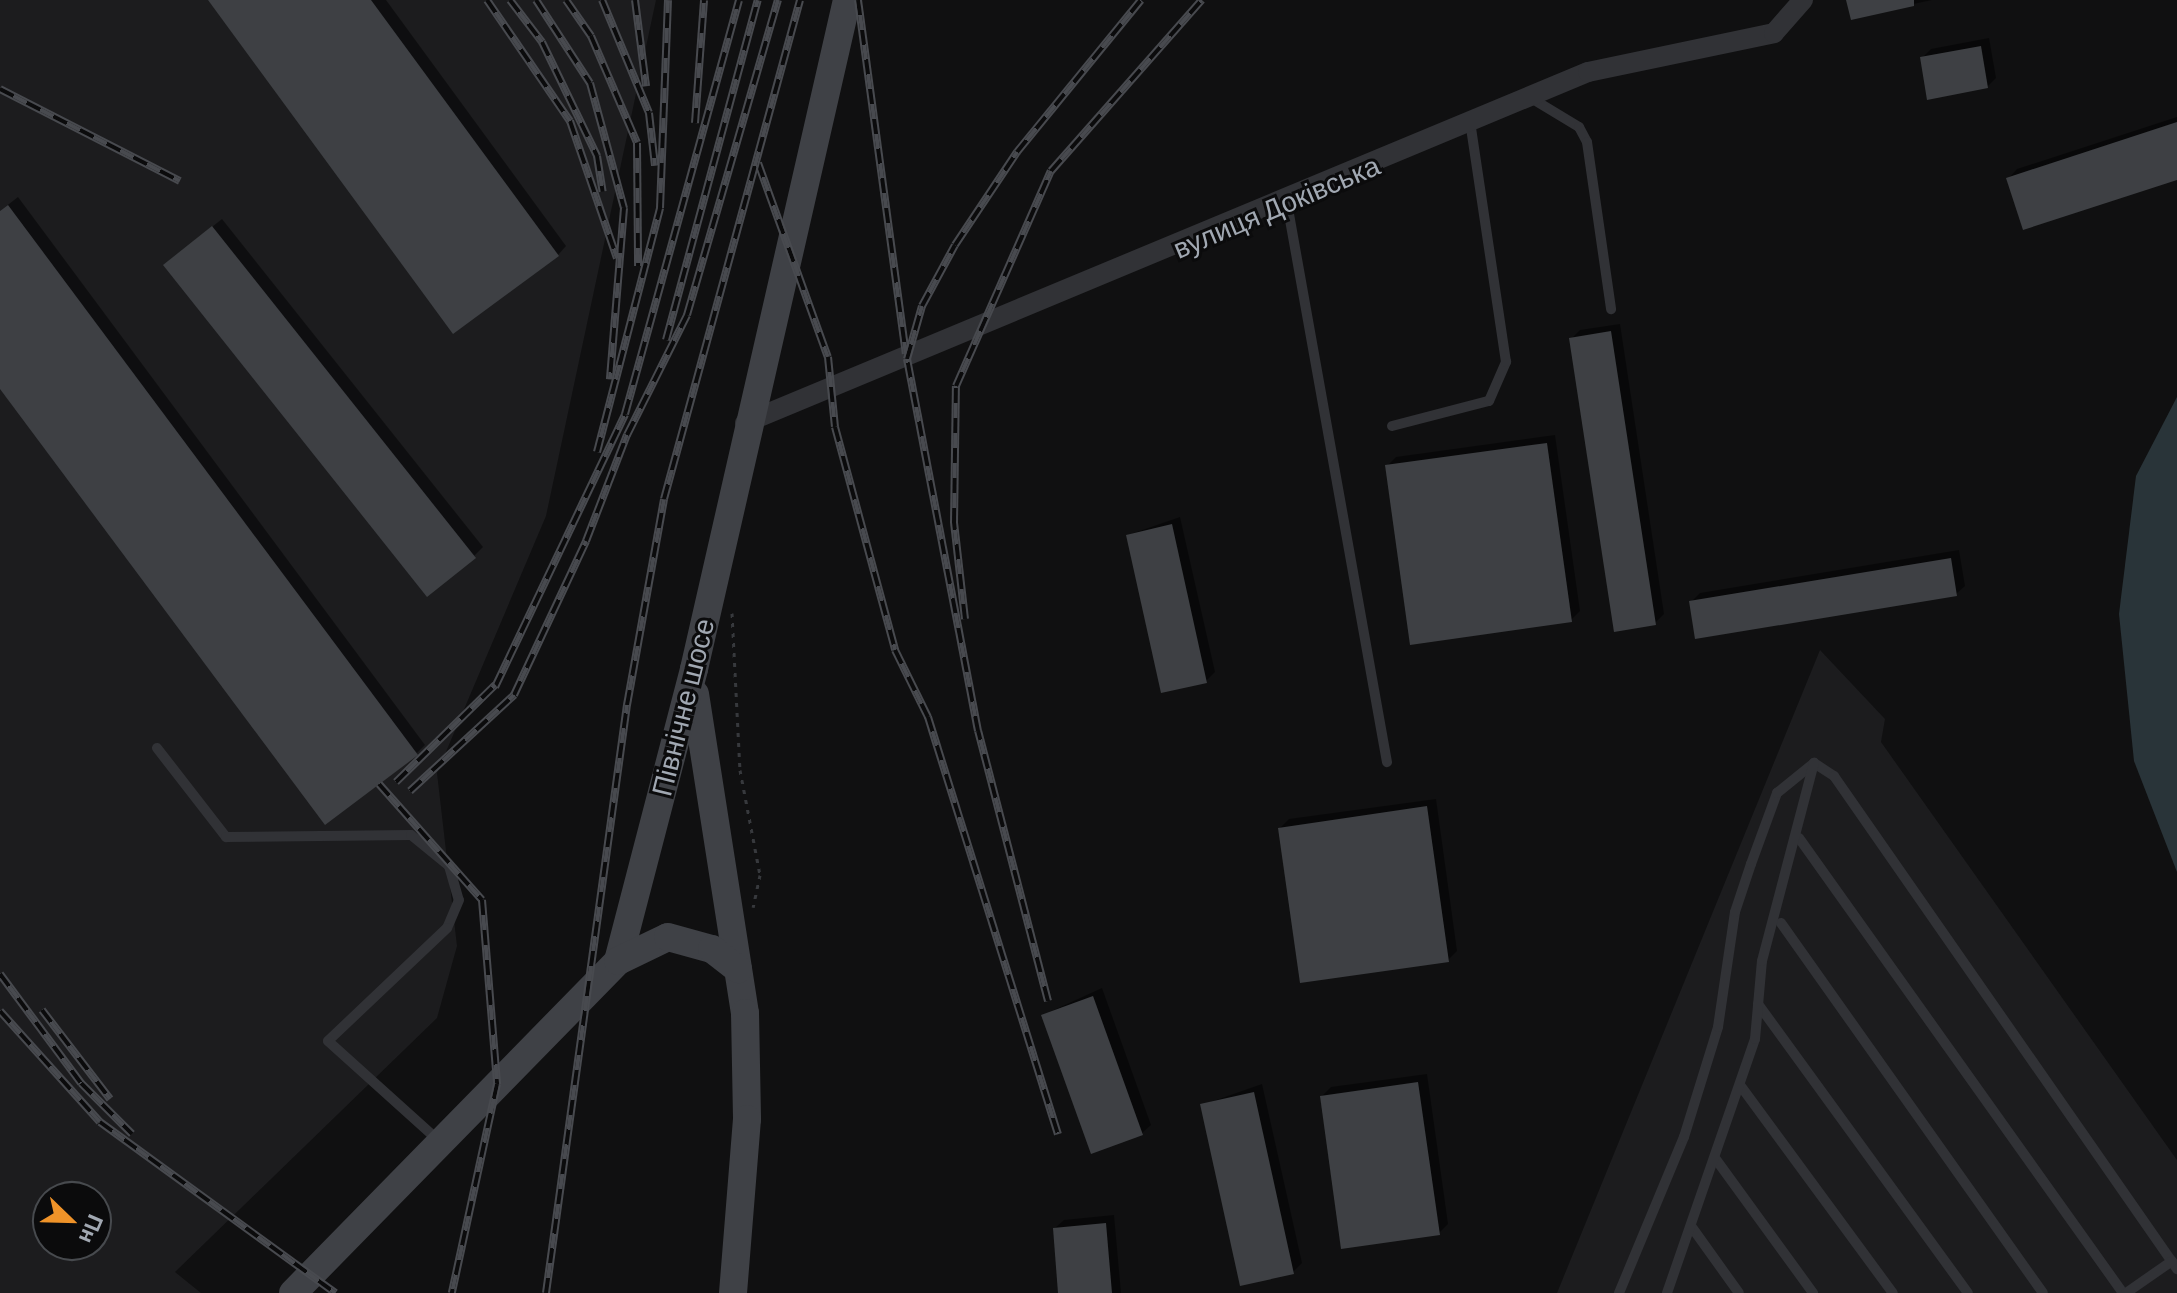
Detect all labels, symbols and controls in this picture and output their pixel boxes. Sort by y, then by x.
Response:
street label: вулиця Доківська [1168,147,1384,265]
street label: Північне шосе [644,615,720,799]
north arrow [32,1181,112,1261]
text: Пн [75,1211,110,1248]

